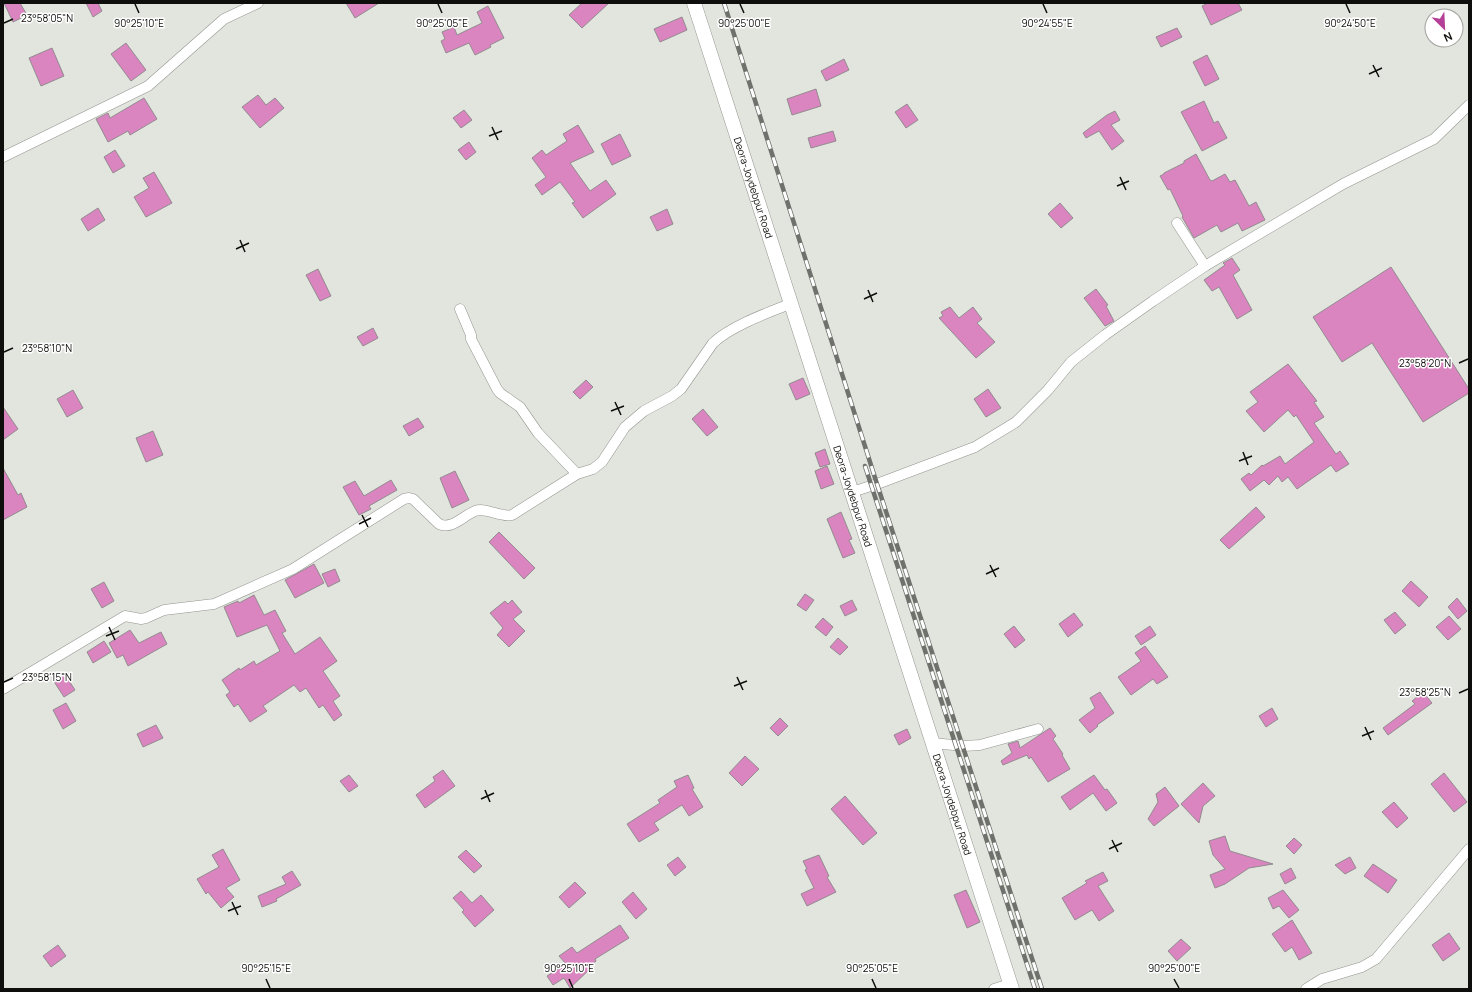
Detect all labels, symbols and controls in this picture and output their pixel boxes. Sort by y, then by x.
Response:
north arrow [1424,8,1464,48]
text: 23°58'05"N [21,11,73,25]
text: 90°25'10"E [114,16,164,30]
text: 90°25'05"E [416,16,468,30]
text: 90°25'00"E [718,16,770,30]
text: 90°24'55"E [1021,16,1073,30]
text: 90°24'50"E [1324,16,1376,30]
text: N [1442,29,1455,46]
street label: Deora-Joydebpur Road [731,135,776,240]
text: 23°58'10"N [22,341,72,355]
text: 23°58'20"N [1399,356,1451,370]
street label: Deora-Joydebpur Road [830,444,876,549]
text: 23°58'15"N [22,670,72,684]
text: 23°58'25"N [1399,685,1451,699]
street label: Deora-Joydebpur Road [930,752,975,857]
text: 90°25'15"E [241,961,291,975]
text: 90°25'10"E [544,961,594,975]
text: 90°25'05"E [846,961,898,975]
text: 90°25'00"E [1148,961,1200,975]

